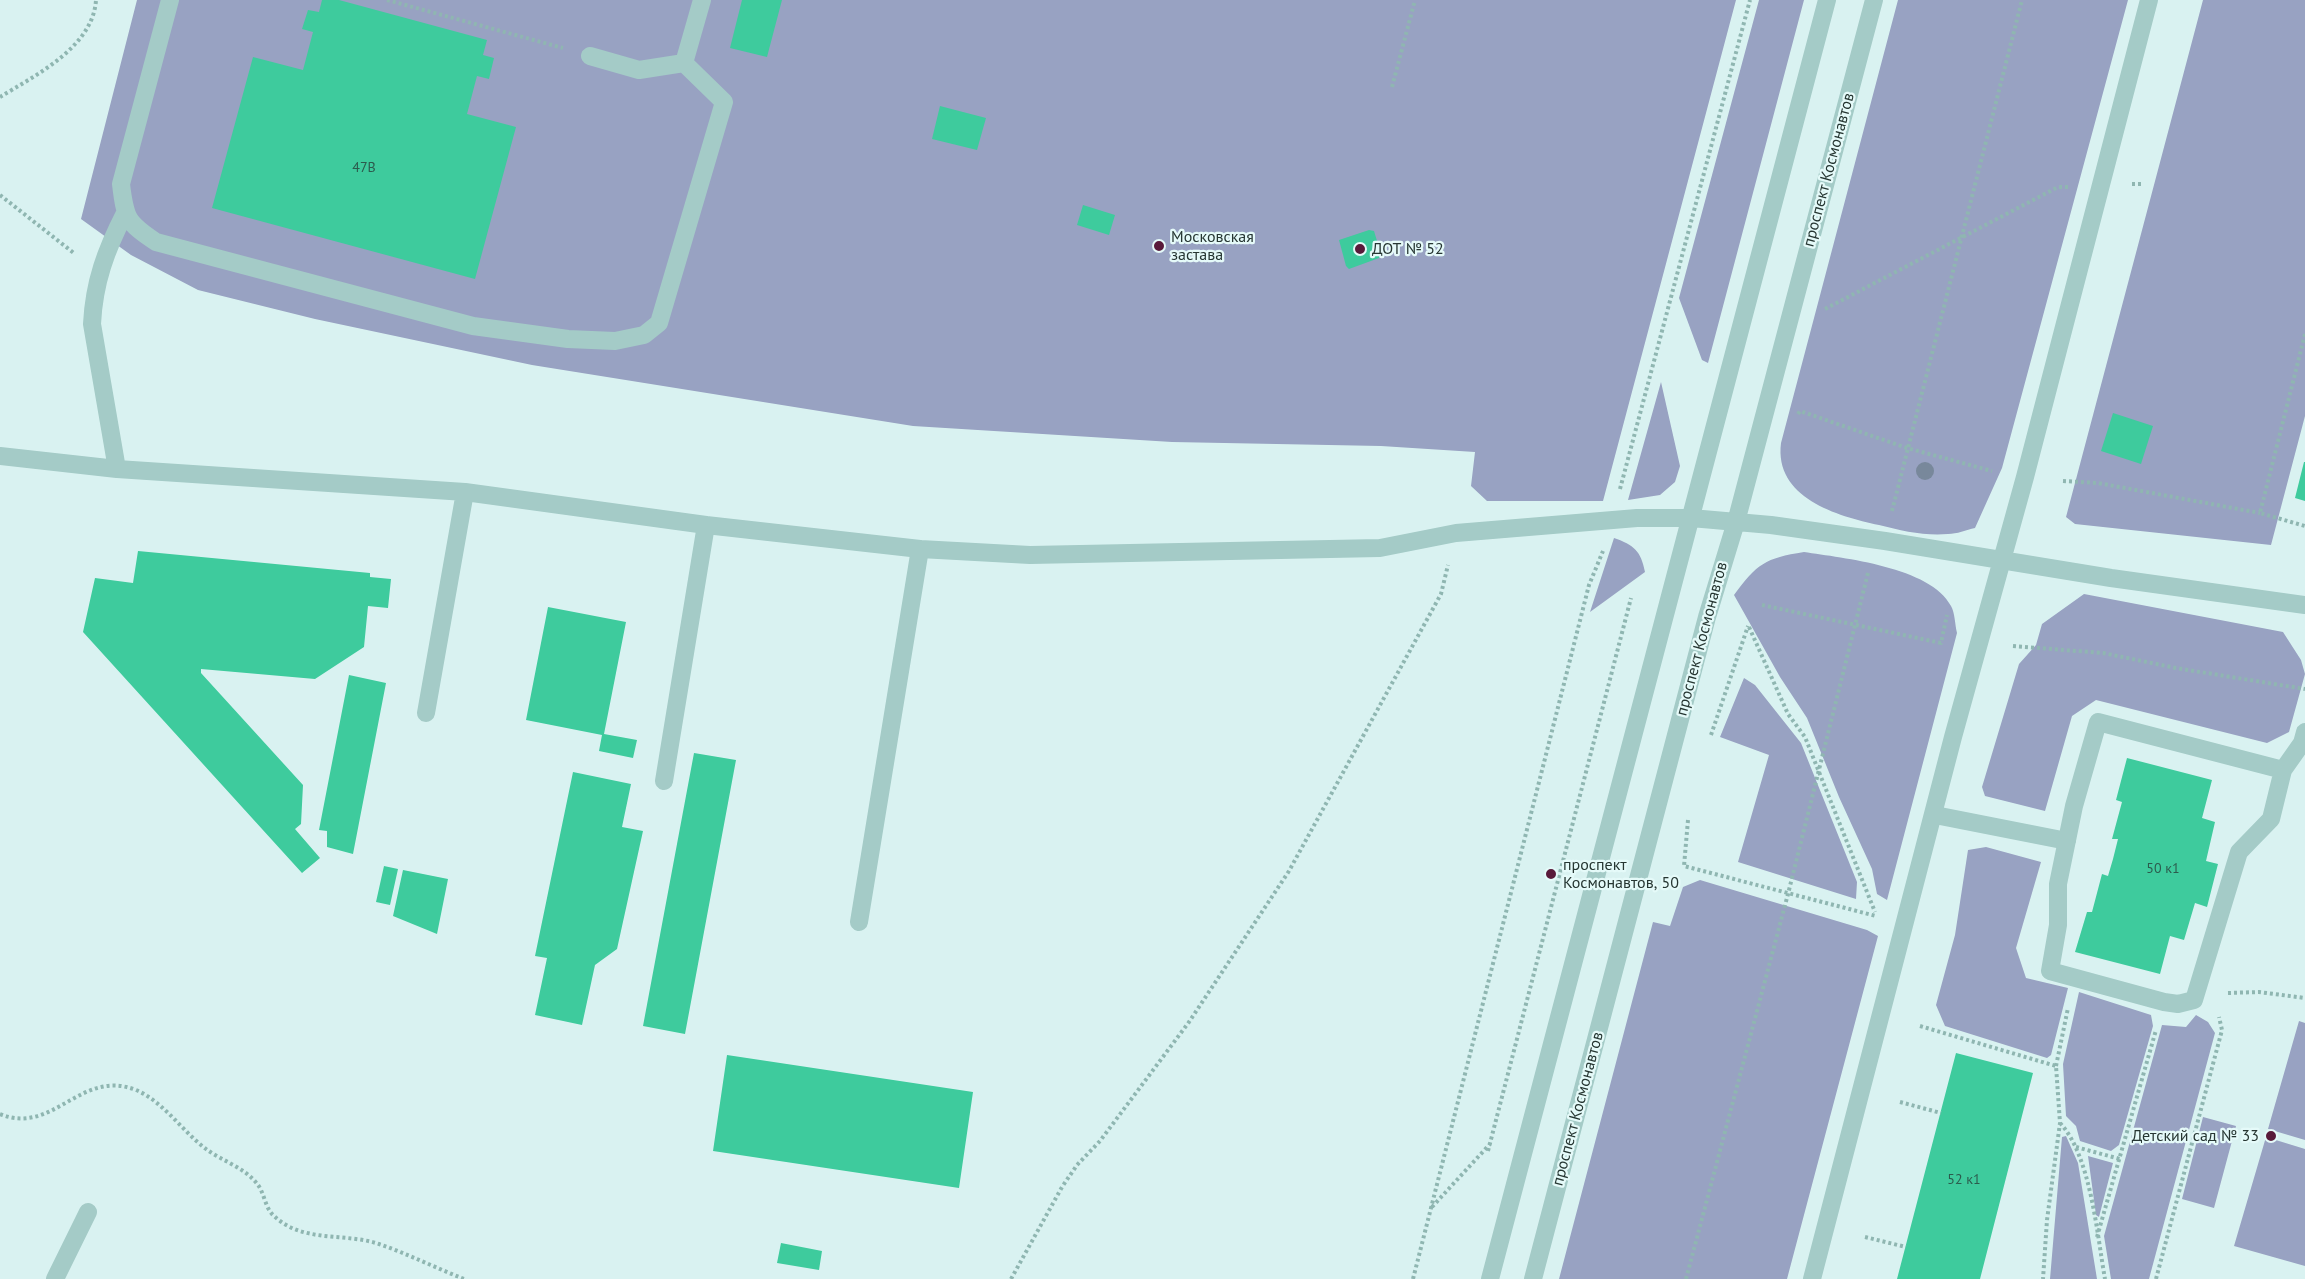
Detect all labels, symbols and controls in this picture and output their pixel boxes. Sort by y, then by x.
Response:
street label: проспект Космонавтов [1799,91,1859,249]
house number: 47В [352,160,376,176]
place label: Московская застава [1171,227,1254,265]
marker: Московская застава [1152,239,1166,253]
place label: ДОТ № 52 [1372,239,1444,259]
marker: ДОТ № 52 [1353,242,1367,256]
street label: проспект Космонавтов [1672,560,1732,718]
place label: проспект Космонавтов, 50 [1563,855,1679,893]
house number: 50 к1 [2146,861,2180,877]
marker: проспект Космонавтов, 50 [1544,867,1558,881]
street label: проспект Космонавтов [1548,1030,1608,1188]
place label: Детский сад № 33 [2132,1126,2259,1146]
marker: Детский сад № 33 [2264,1129,2278,1143]
house number: 52 к1 [1947,1172,1981,1188]

